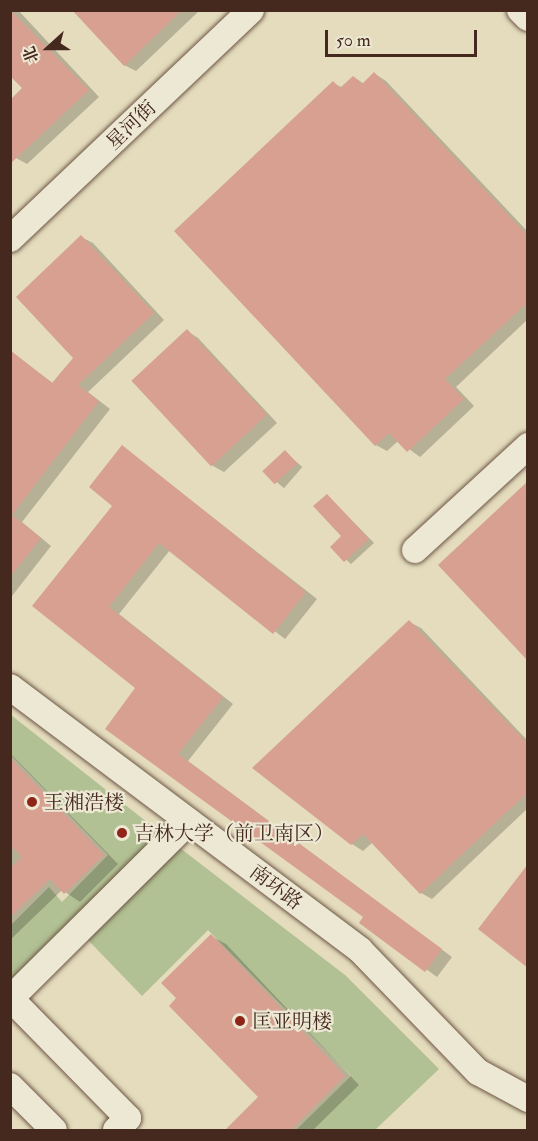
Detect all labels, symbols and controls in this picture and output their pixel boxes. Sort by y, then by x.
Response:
north arrow [18,18,78,78]
scale bar [328,18,480,56]
text: 50 m [336,29,371,52]
text: 北 [19,43,43,66]
street label: 星河街 [101,96,161,154]
place label: 王湘浩楼 [44,790,124,814]
marker: 王湘浩楼 [25,795,39,809]
place label: 吉林大学（前卫南区） [134,821,334,845]
marker: 吉林大学（前卫南区） [115,826,129,840]
street label: 南环路 [245,859,307,915]
place label: 匡亚明楼 [252,1009,332,1033]
marker: 匡亚明楼 [233,1014,247,1028]

